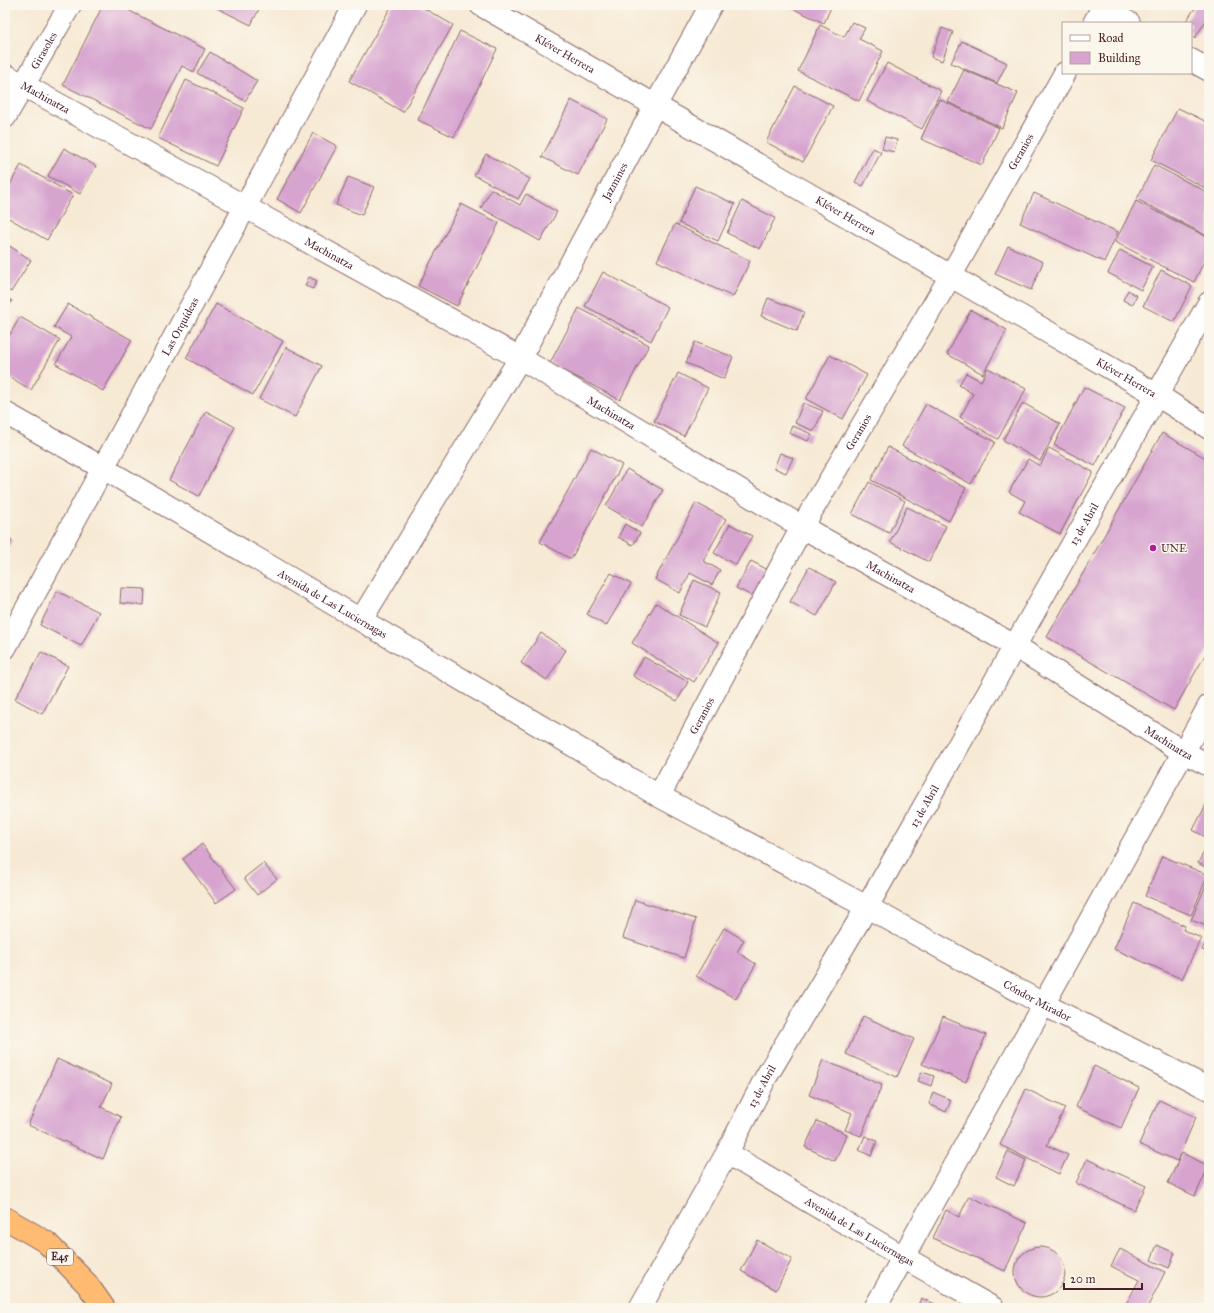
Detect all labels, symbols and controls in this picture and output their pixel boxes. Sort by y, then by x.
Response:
legend [1062,22,1192,74]
street label: Girasoles [28,29,60,71]
street label: Kléver Herrera [533,31,598,76]
text: Road [1098,31,1124,45]
text: Building [1098,51,1141,66]
street label: Machinatza [18,78,72,116]
street label: Geranios [1005,131,1036,172]
street label: Jazmines [599,160,630,204]
street label: Kléver Herrera [813,193,878,238]
street label: Machinatza [302,234,356,272]
street label: Las Orquídeas [159,295,201,358]
street label: Kléver Herrera [1094,355,1159,400]
street label: Machinatza [585,393,638,432]
street label: Geranios [842,412,874,453]
street label: 13 de Abril [1067,501,1101,547]
place label: UNE [1161,542,1187,555]
marker: UNE [1148,543,1158,553]
street label: Machinatza [864,558,918,596]
street label: Avenida de Las Luciernagas [275,566,390,641]
street label: Geranios [687,695,717,736]
street label: Machinatza [1142,723,1195,762]
street label: 13 de Abril [907,783,941,829]
street label: Cóndor Mirador [1001,977,1074,1024]
street label: 13 de Abril [745,1062,778,1110]
street label: Avenida de Las Luciernagas [802,1194,917,1269]
road number: E45 [47,1249,73,1265]
scale bar [1064,1265,1142,1291]
text: 20 m [1070,1272,1096,1286]

